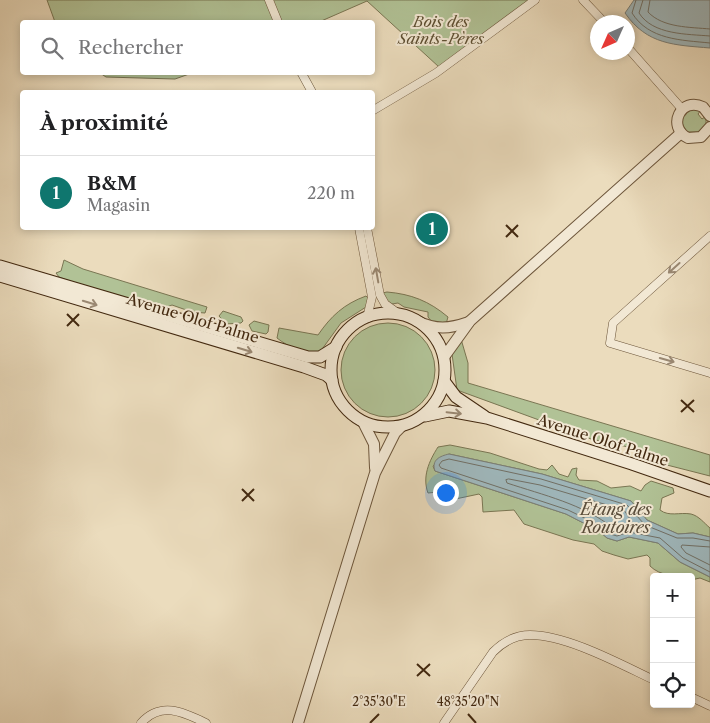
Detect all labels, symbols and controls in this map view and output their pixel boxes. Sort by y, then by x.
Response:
park label: Bois des Saints-Pères [397,12,484,48]
north arrow [590,15,635,60]
search box [20,20,375,75]
icon: search [38,34,66,62]
text: Rechercher [78,36,183,59]
text: À proximité [40,110,168,135]
text: B&M [87,172,137,195]
text: 1 [52,183,60,203]
text: 220 m [307,183,355,203]
text: Magasin [87,195,150,215]
pin: 1 [416,210,448,248]
one-way arrow [667,262,680,274]
one-way arrow [371,267,381,283]
street label: Avenue Olof Palme [124,289,261,347]
one-way arrow [81,299,97,308]
one-way arrow [237,345,253,355]
one-way arrow [659,356,675,366]
one-way arrow [445,408,461,417]
street label: Avenue Olof Palme [534,409,671,470]
your location [433,480,459,506]
water label: Étang des Routoires [578,499,652,537]
map controls [650,573,695,708]
button: + [650,573,695,618]
button: − [650,618,695,663]
button: locate [650,663,695,708]
text: 2°35'30"E [352,694,406,709]
text: 48°35'20"N [437,694,499,709]

